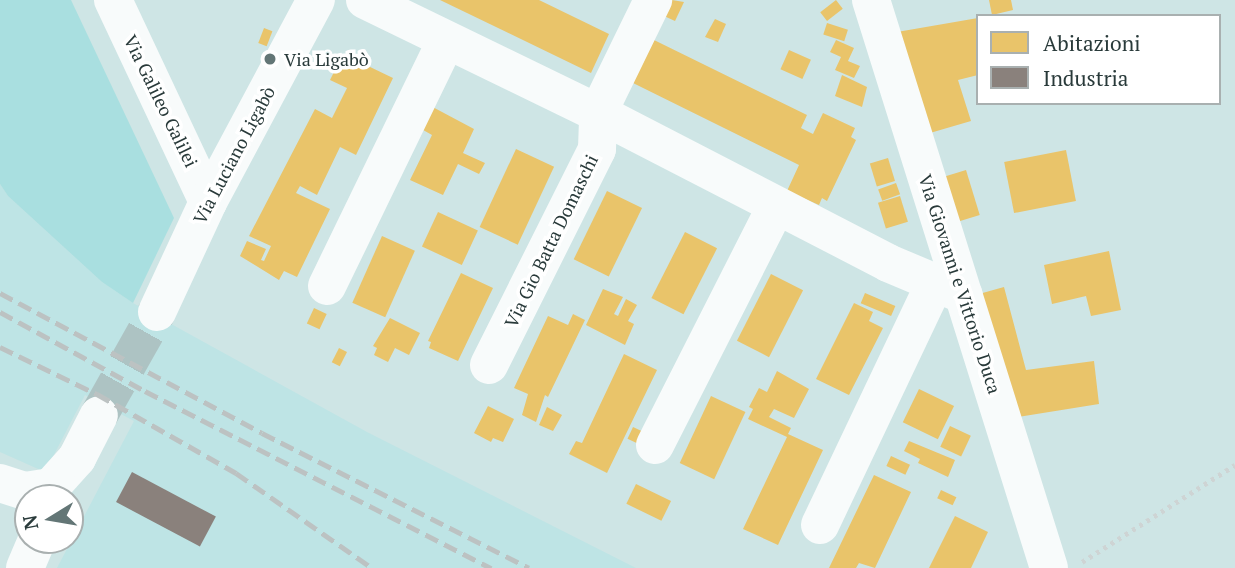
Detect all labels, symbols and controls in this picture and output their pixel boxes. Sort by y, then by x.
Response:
legend [976,14,1221,105]
text: Abitazioni [1043,29,1140,57]
street label: Via Galileo Galilei [120,31,202,171]
place label: Via Ligabò [284,48,369,70]
marker: Via Ligabò [262,51,278,67]
text: Industria [1043,64,1128,92]
street label: Via Luciano Ligabò [189,82,279,228]
street label: Via Gio Batta Domaschi [500,151,602,331]
street label: Via Giovanni e Vittorio Duca [914,171,1006,397]
north arrow [14,484,84,554]
text: N [16,513,44,532]

